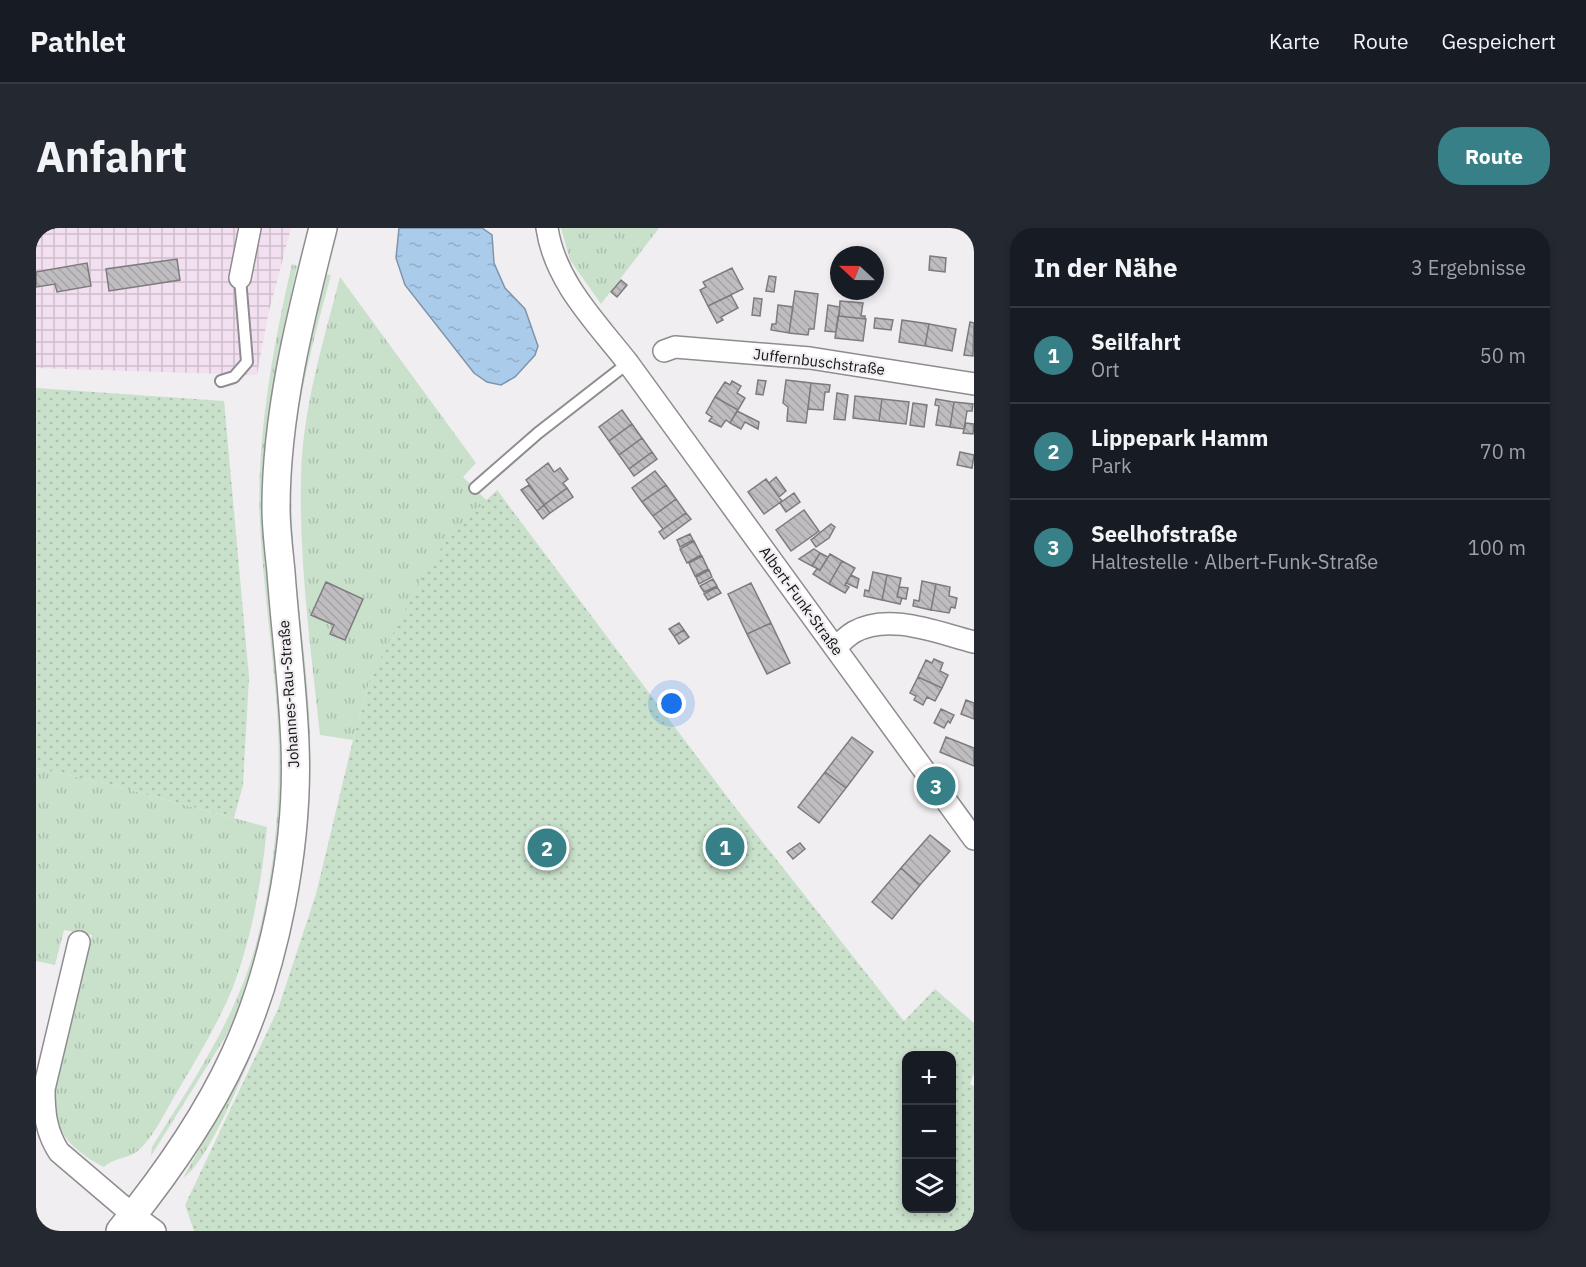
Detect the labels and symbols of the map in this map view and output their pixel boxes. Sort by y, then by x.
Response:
north arrow [830,246,884,300]
street label: Juffernbuschstraße [752,344,886,379]
street label: Albert-Funk-Straße [755,542,847,659]
street label: Johannes-Rau-Straße [274,620,303,768]
your location [657,689,686,718]
pin: 3 [916,764,956,808]
pin: 1 [706,824,744,870]
pin: 2 [528,826,566,870]

